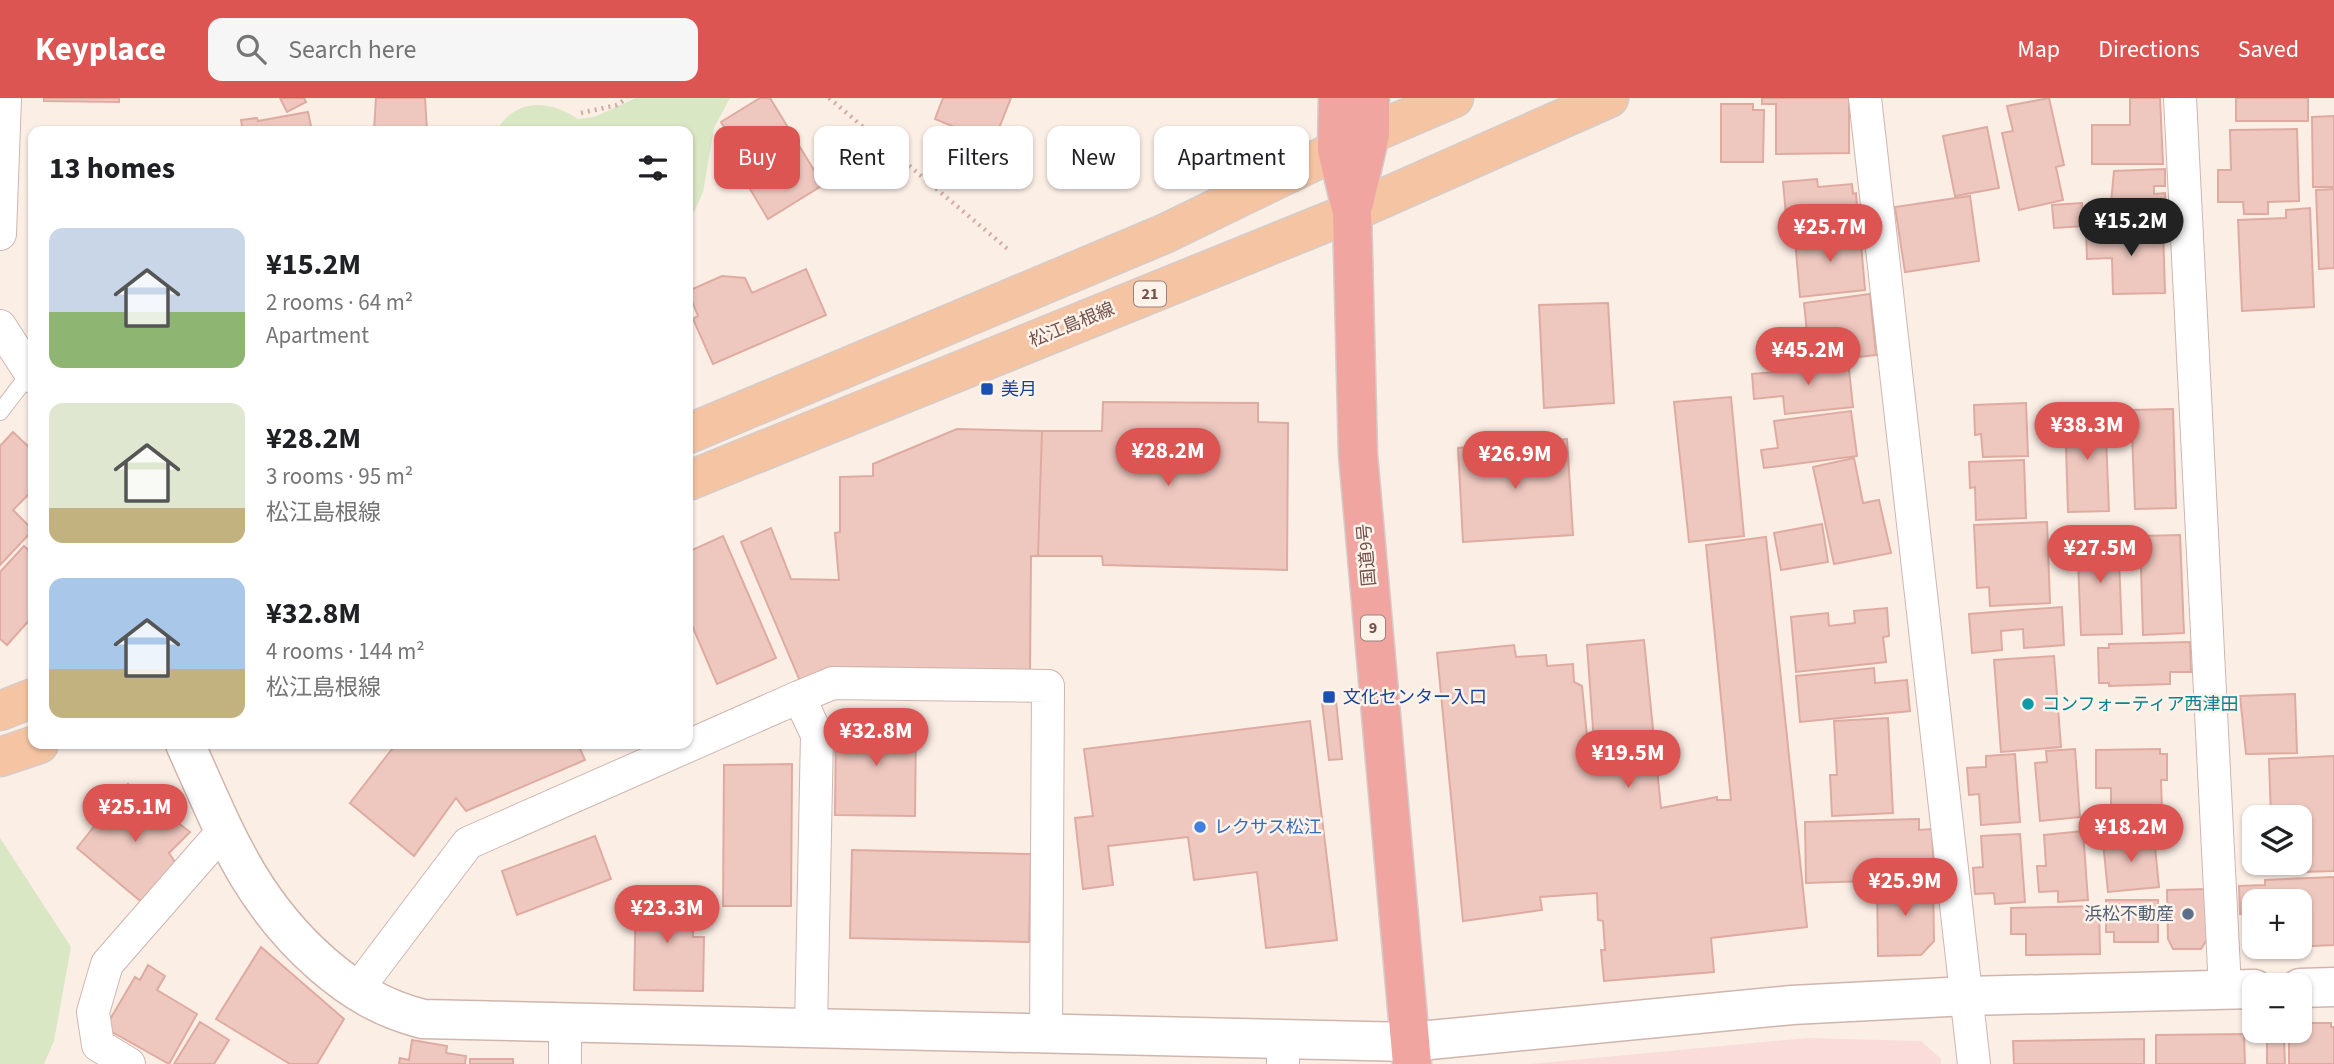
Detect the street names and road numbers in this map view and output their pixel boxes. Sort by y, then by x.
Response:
road number: 21 [1134,282,1166,306]
street label: 松江島根線 [1026,297,1118,353]
street label: 国道9号 [1352,523,1382,587]
road number: 9 [1361,615,1385,640]

